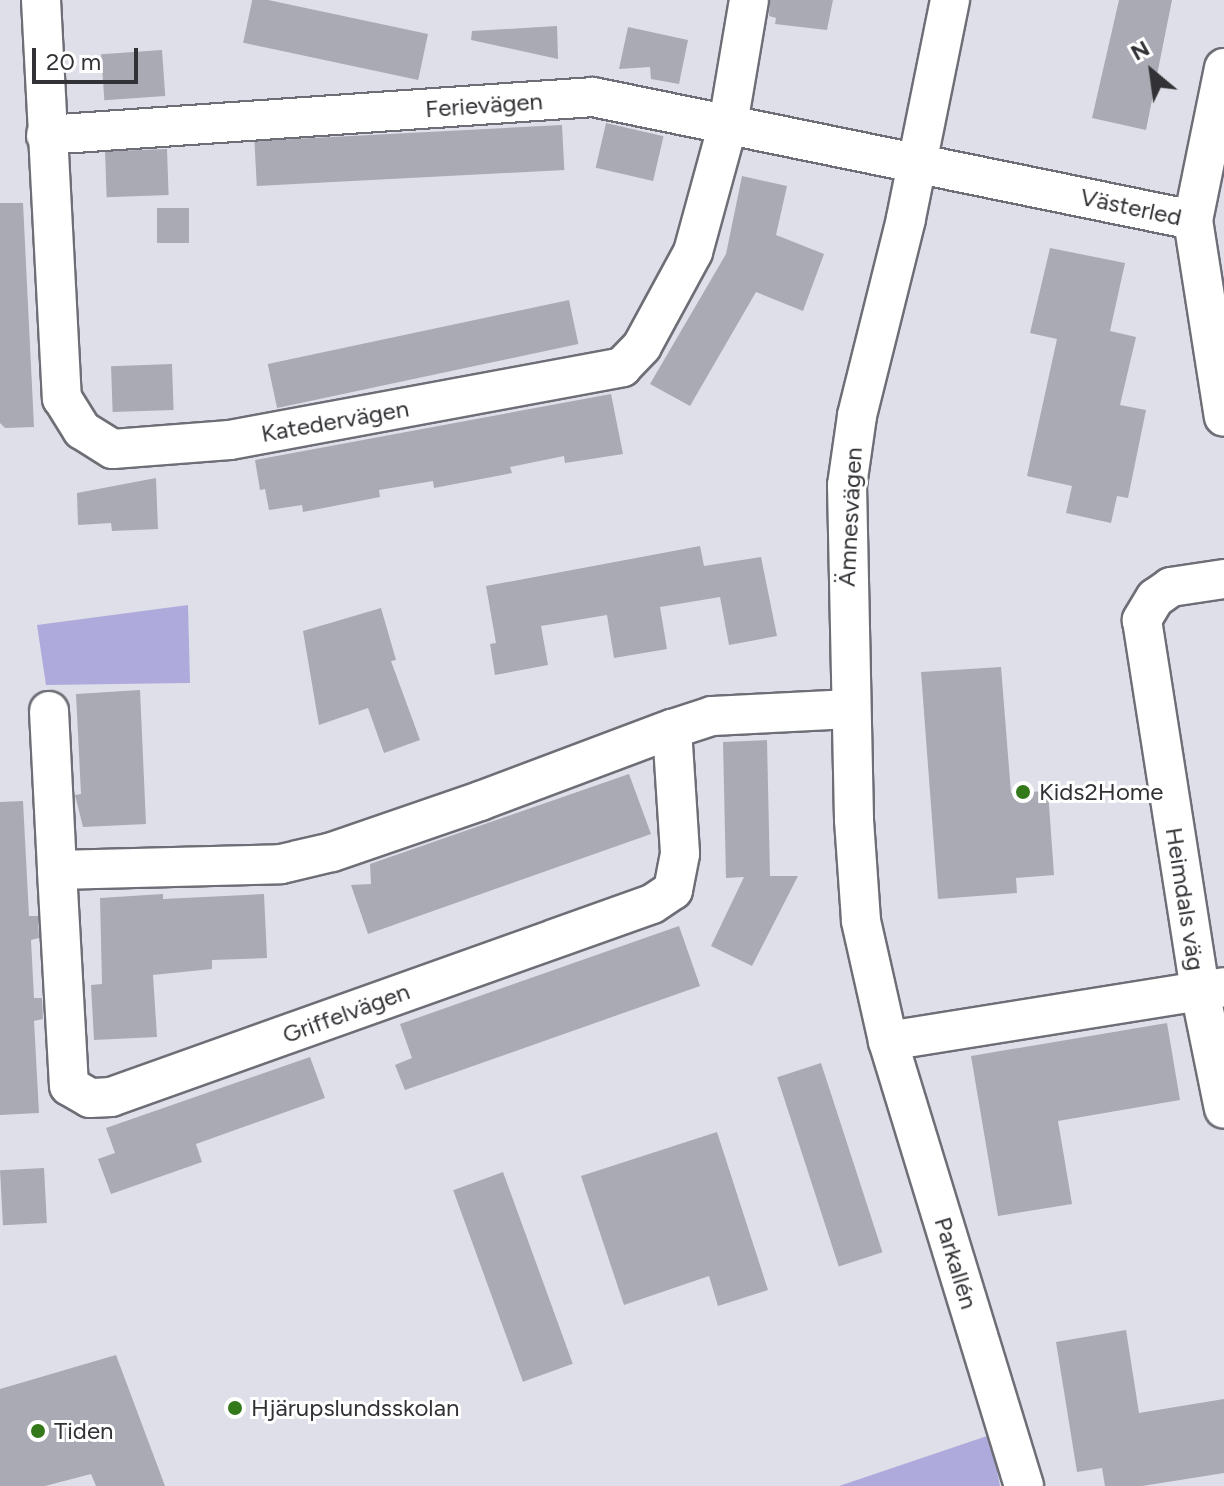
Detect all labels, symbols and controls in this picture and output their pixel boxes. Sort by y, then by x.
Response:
scale bar [36,32,142,82]
north arrow [1112,32,1192,112]
text: N [1126,35,1154,67]
text: 20 m [46,47,101,76]
street label: Ferievägen [424,87,544,123]
street label: Västerled [1078,182,1184,232]
street label: Katedervägen [259,394,411,448]
street label: Ämnesvägen [832,447,868,587]
place label: Kids2Home [1039,778,1163,806]
marker: Kids2Home [1014,783,1032,801]
street label: Heimdals väg [1159,825,1211,973]
street label: Griffelvägen [278,977,414,1049]
street label: Parkallén [928,1214,984,1312]
place label: Hjärupslundsskolan [251,1394,459,1422]
marker: Hjärupslundsskolan [226,1399,244,1417]
place label: Tiden [54,1417,113,1445]
marker: Tiden [29,1422,47,1440]

